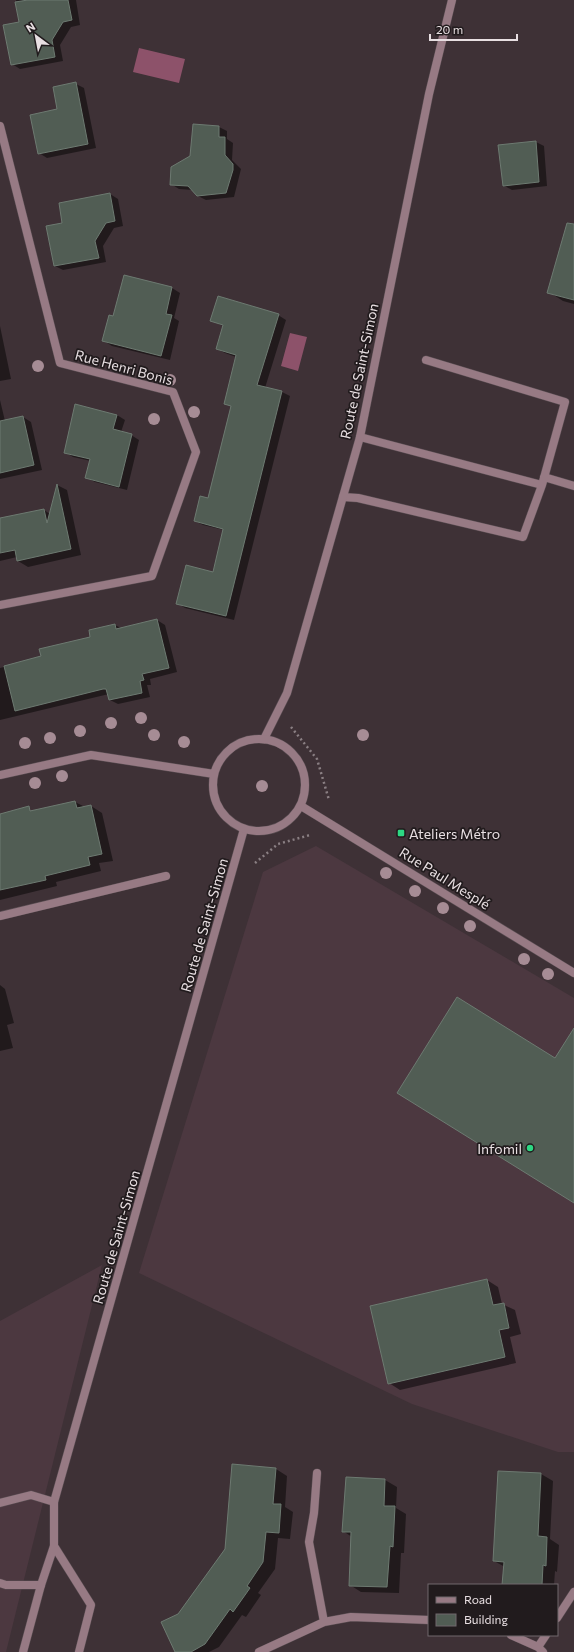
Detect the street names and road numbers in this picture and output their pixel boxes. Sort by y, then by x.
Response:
street label: Route de Saint-Simon [336,302,382,440]
street label: Rue Henri Bonis [73,346,175,388]
street label: Rue Paul Mesplé [397,843,493,913]
street label: Route de Saint-Simon [177,856,231,994]
street label: Route de Saint-Simon [89,1168,143,1306]

